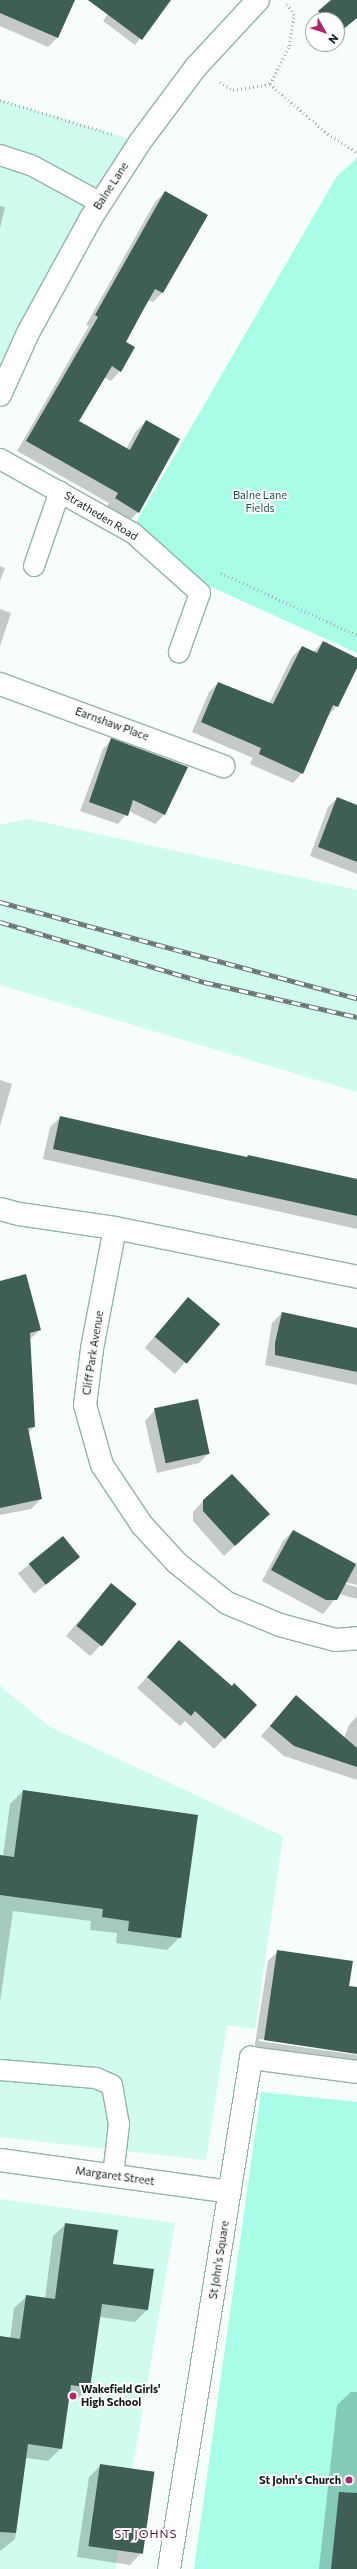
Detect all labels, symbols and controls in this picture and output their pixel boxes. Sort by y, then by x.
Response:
north arrow [305,12,345,52]
text: N [326,32,342,47]
street label: Balne Lane [91,160,131,212]
street label: Stratheden Road [62,489,140,543]
park label: Balne Lane Fields [233,489,287,515]
street label: Earnshaw Place [73,705,151,743]
street label: Cliff Park Avenue [80,1310,106,1396]
street label: Margaret Street [75,2164,155,2188]
street label: St John's Square [206,2220,232,2300]
place label: Wakefield Girls' High School [81,2383,161,2409]
marker: Wakefield Girls' High School [68,2391,78,2401]
place label: St John's Church [259,2473,341,2487]
marker: St John's Church [344,2475,354,2485]
district label: ST JOHNS [114,2527,178,2541]

